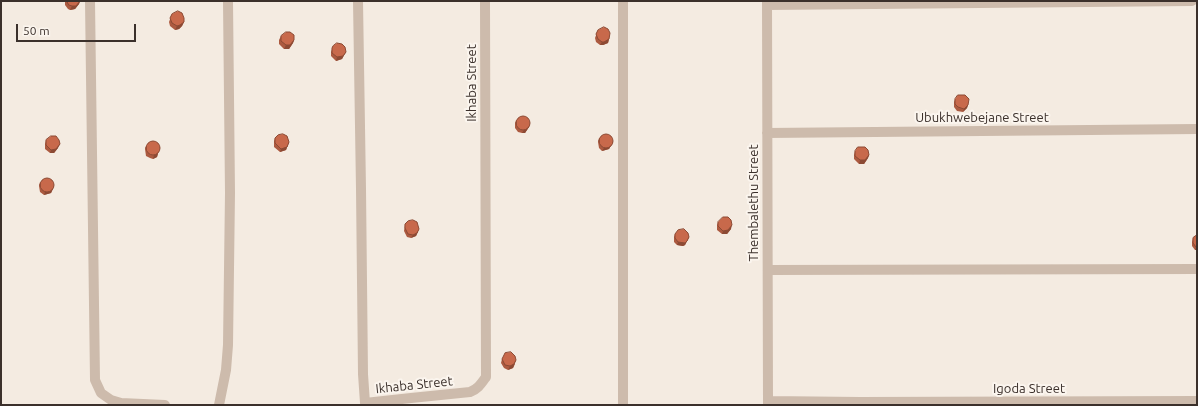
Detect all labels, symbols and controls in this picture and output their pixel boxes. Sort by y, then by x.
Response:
scale bar [18,16,138,42]
text: 50 m [23,24,50,37]
street label: Ikhaba Street [464,44,480,122]
street label: Ubukhwebejane Street [915,110,1049,126]
street label: Thembalethu Street [746,144,762,262]
street label: Ikhaba Street [375,373,453,397]
street label: Igoda Street [993,381,1065,397]

